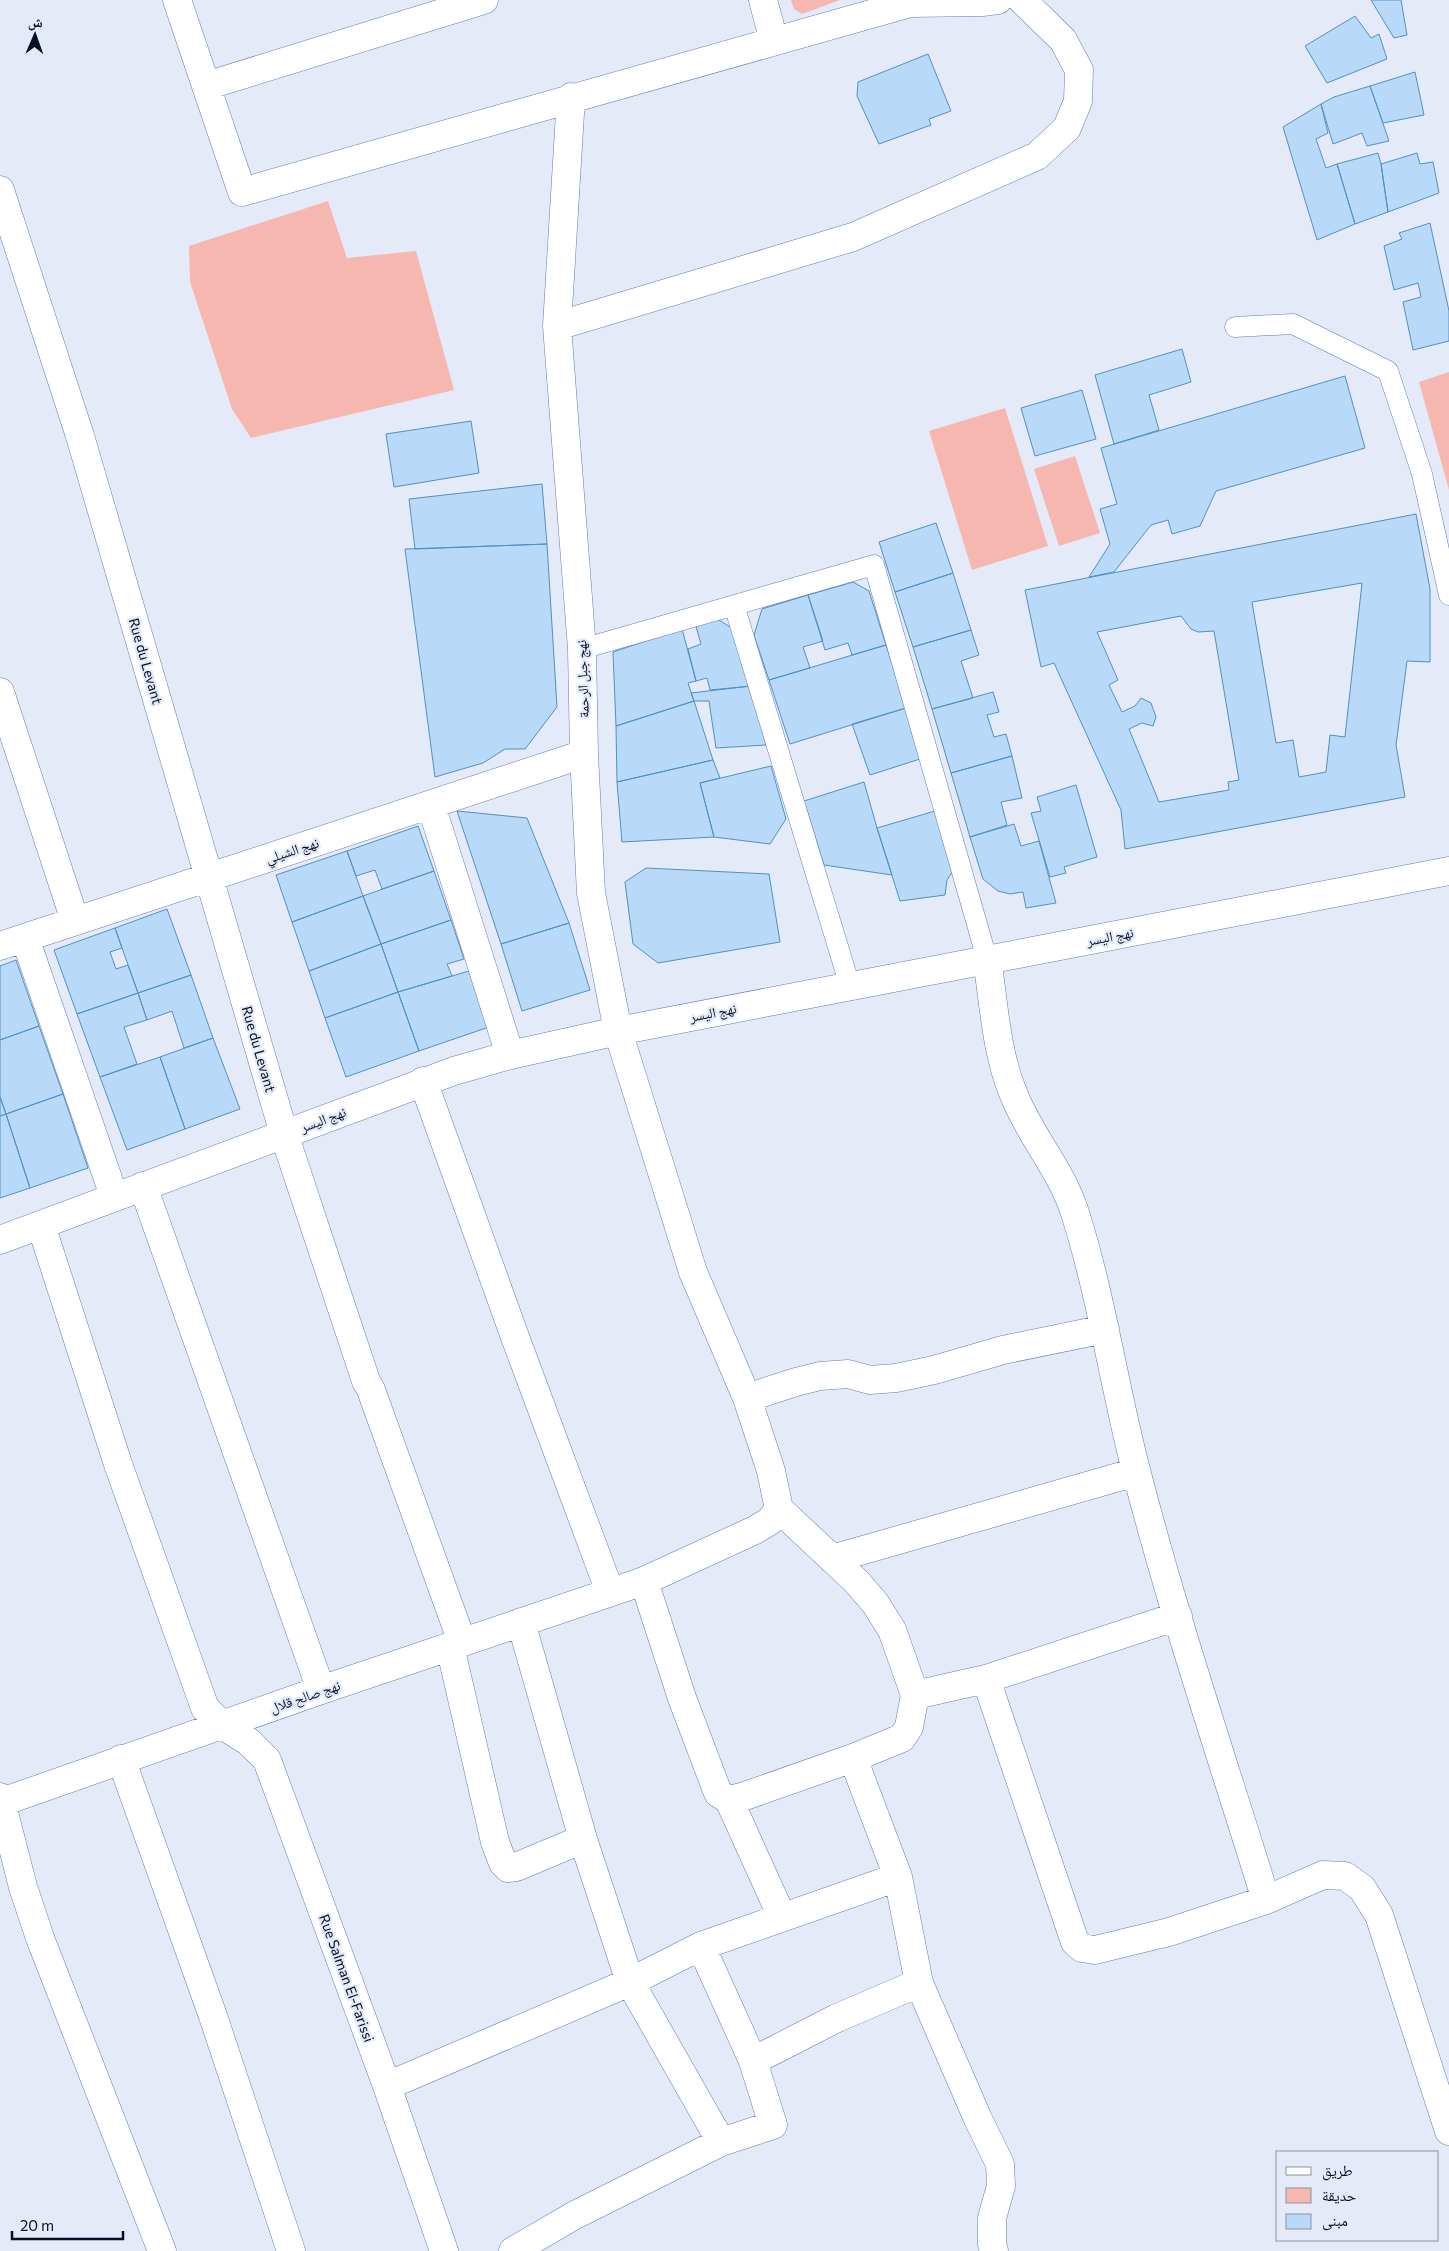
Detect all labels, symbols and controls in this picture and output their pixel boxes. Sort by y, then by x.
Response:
north arrow [10,10,60,60]
text: ش [28,13,43,31]
street label: Rue du Levant [126,616,167,706]
street label: نهج جبل الرحمة [572,639,594,718]
street label: نهج الشيلي [263,833,322,870]
street label: نهج اليسر [1084,923,1135,951]
street label: نهج اليسر [687,999,738,1027]
street label: Rue du Levant [239,1004,280,1094]
street label: نهج اليسر [297,1103,349,1138]
street label: نهج صالح قلال [267,1676,343,1718]
street label: Rue Salman El-Farissi [316,1912,378,2044]
legend [1276,2151,1439,2241]
text: طريق [1322,2161,1353,2181]
text: حديقة [1322,2186,1357,2204]
scale bar [12,2208,124,2240]
text: مبنى [1322,2211,1348,2231]
text: 20 m [20,2216,54,2234]

